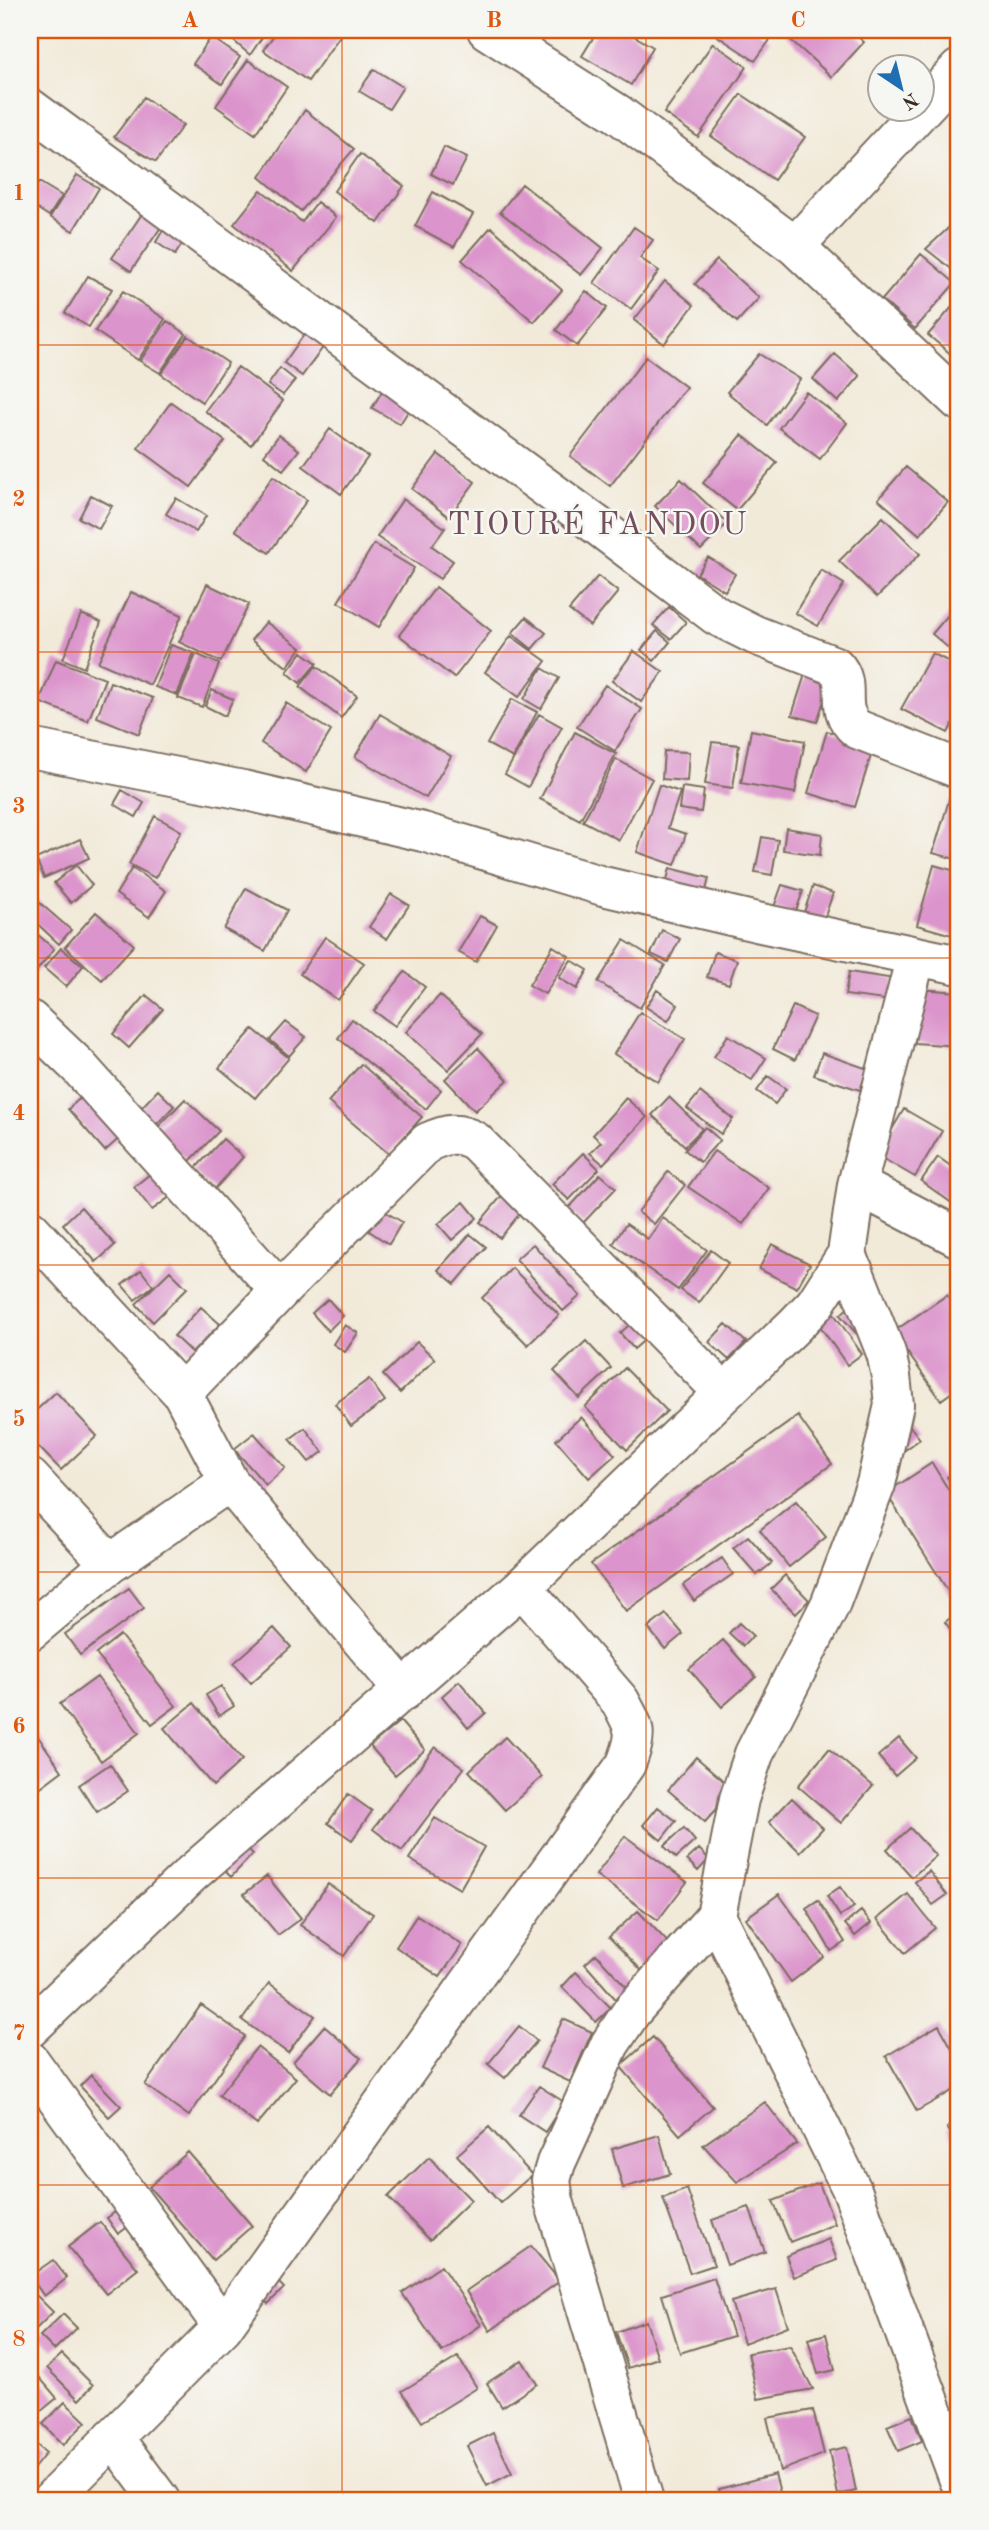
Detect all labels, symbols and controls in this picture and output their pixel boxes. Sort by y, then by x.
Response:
text: A [181,9,199,32]
text: B [486,9,502,32]
text: C [790,9,806,32]
north arrow [866,52,936,122]
text: N [898,88,921,112]
text: 1 [12,182,26,205]
text: 2 [12,488,26,511]
district label: TIOURÉ FANDOU [447,504,749,542]
text: 3 [12,795,26,818]
text: 4 [12,1102,26,1125]
text: 5 [12,1408,26,1431]
text: 6 [12,1715,26,1738]
text: 7 [12,2022,26,2045]
text: 8 [12,2328,26,2351]

